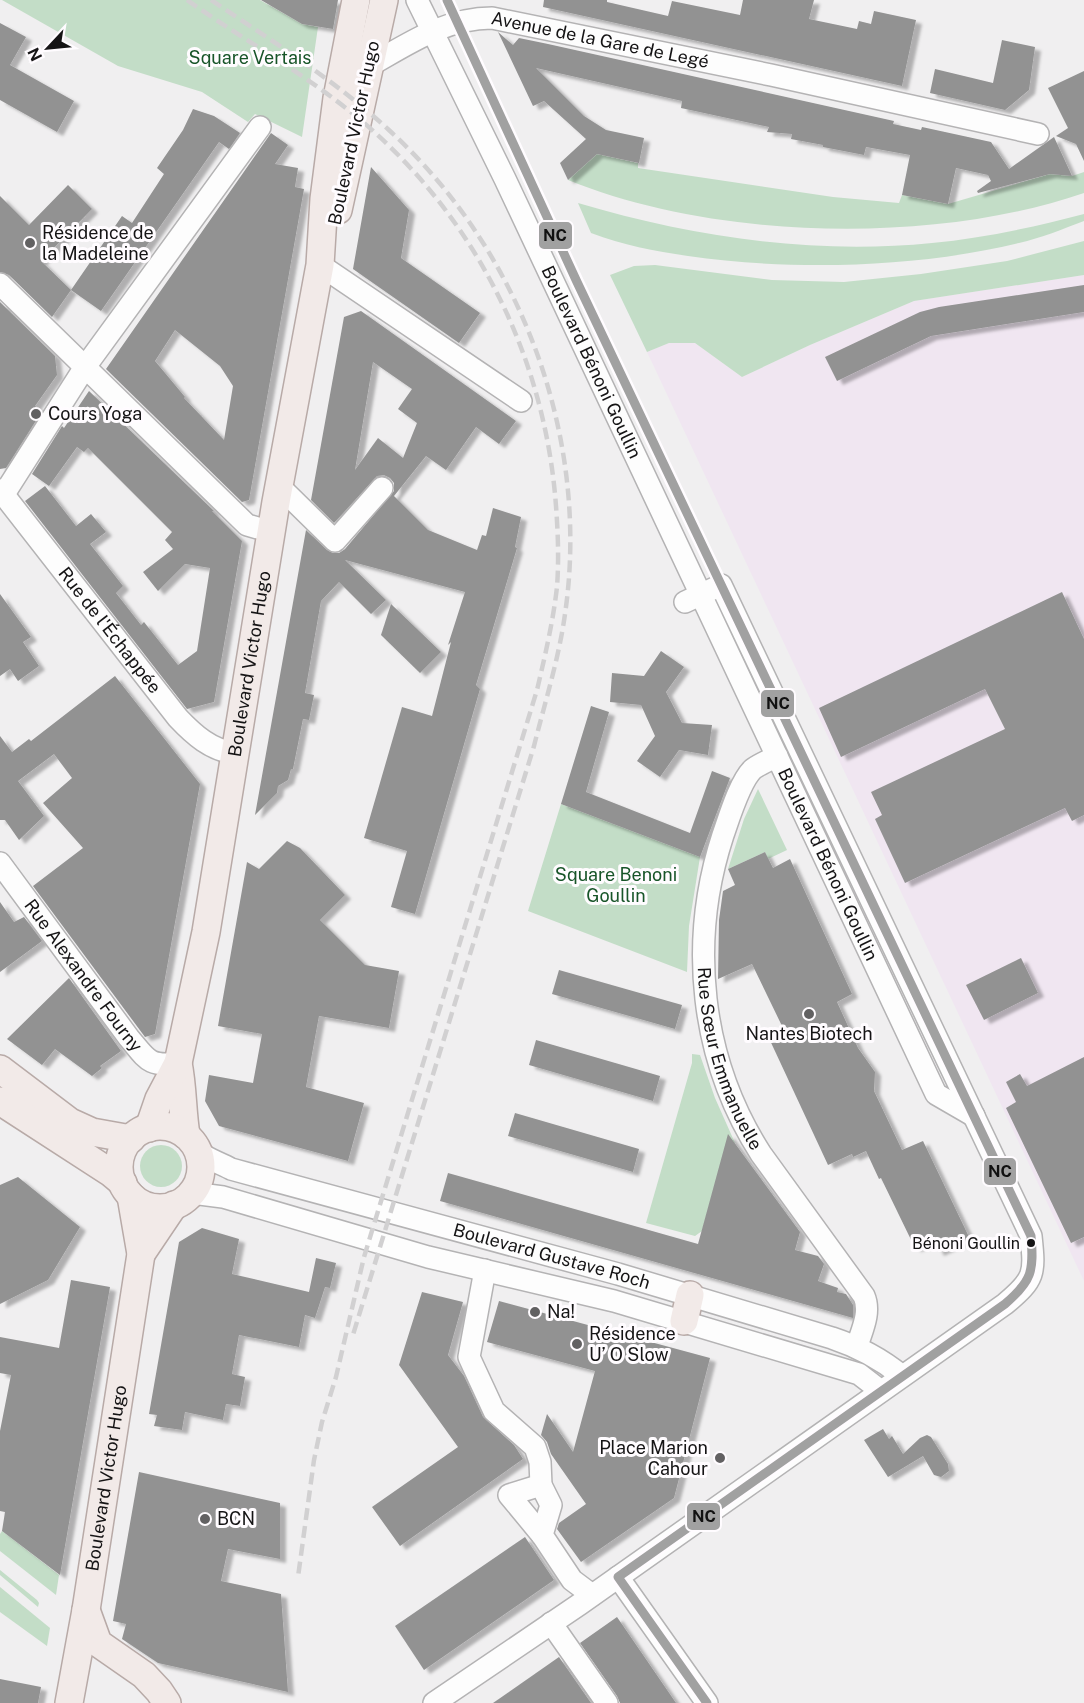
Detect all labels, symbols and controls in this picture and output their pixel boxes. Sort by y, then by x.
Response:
street label: Avenue de la Gare de Legé [489,7,711,72]
north arrow [18,18,78,78]
street label: Boulevard Victor Hugo [324,39,383,227]
text: N [24,45,46,64]
park label: Square Vertais [189,47,311,68]
line badge: NC [538,221,573,250]
place label: Résidence de la Madeleine [42,222,154,264]
text: NC [543,226,567,245]
marker: Résidence de la Madeleine [23,236,37,250]
street label: Boulevard Bénoni Goullin [537,262,646,462]
place label: Cours Yoga [48,403,142,424]
marker: Cours Yoga [29,407,43,421]
street label: Rue de l'Échappée [54,563,166,697]
street label: Boulevard Victor Hugo [224,569,275,758]
line badge: NC [760,689,795,718]
text: NC [766,694,790,713]
street label: Boulevard Bénoni Goullin [774,764,883,964]
park label: Square Benoni Goullin [555,864,677,906]
street label: Rue Alexandre Fourny [20,895,147,1056]
street label: Rue Sœur Emmanuelle [694,966,767,1154]
marker: Nantes Biotech [802,1007,816,1021]
place label: Nantes Biotech [745,1023,873,1044]
line badge: NC [983,1157,1017,1186]
text: NC [988,1162,1012,1181]
street label: Boulevard Gustave Roch [451,1219,653,1293]
place label: Bénoni Goullin [912,1234,1020,1253]
marker: Bénoni Goullin [1025,1237,1037,1249]
place label: Na! [547,1301,575,1322]
marker: Na! [528,1305,542,1319]
place label: Résidence U’ O Slow [589,1323,676,1365]
marker: Résidence U’ O Slow [570,1337,584,1351]
street label: Boulevard Victor Hugo [81,1384,131,1573]
place label: Place Marion Cahour [599,1437,708,1479]
marker: Place Marion Cahour [713,1451,727,1465]
line badge: NC [686,1502,721,1531]
text: NC [692,1507,716,1526]
place label: BCN [217,1508,255,1529]
marker: BCN [198,1512,212,1526]

